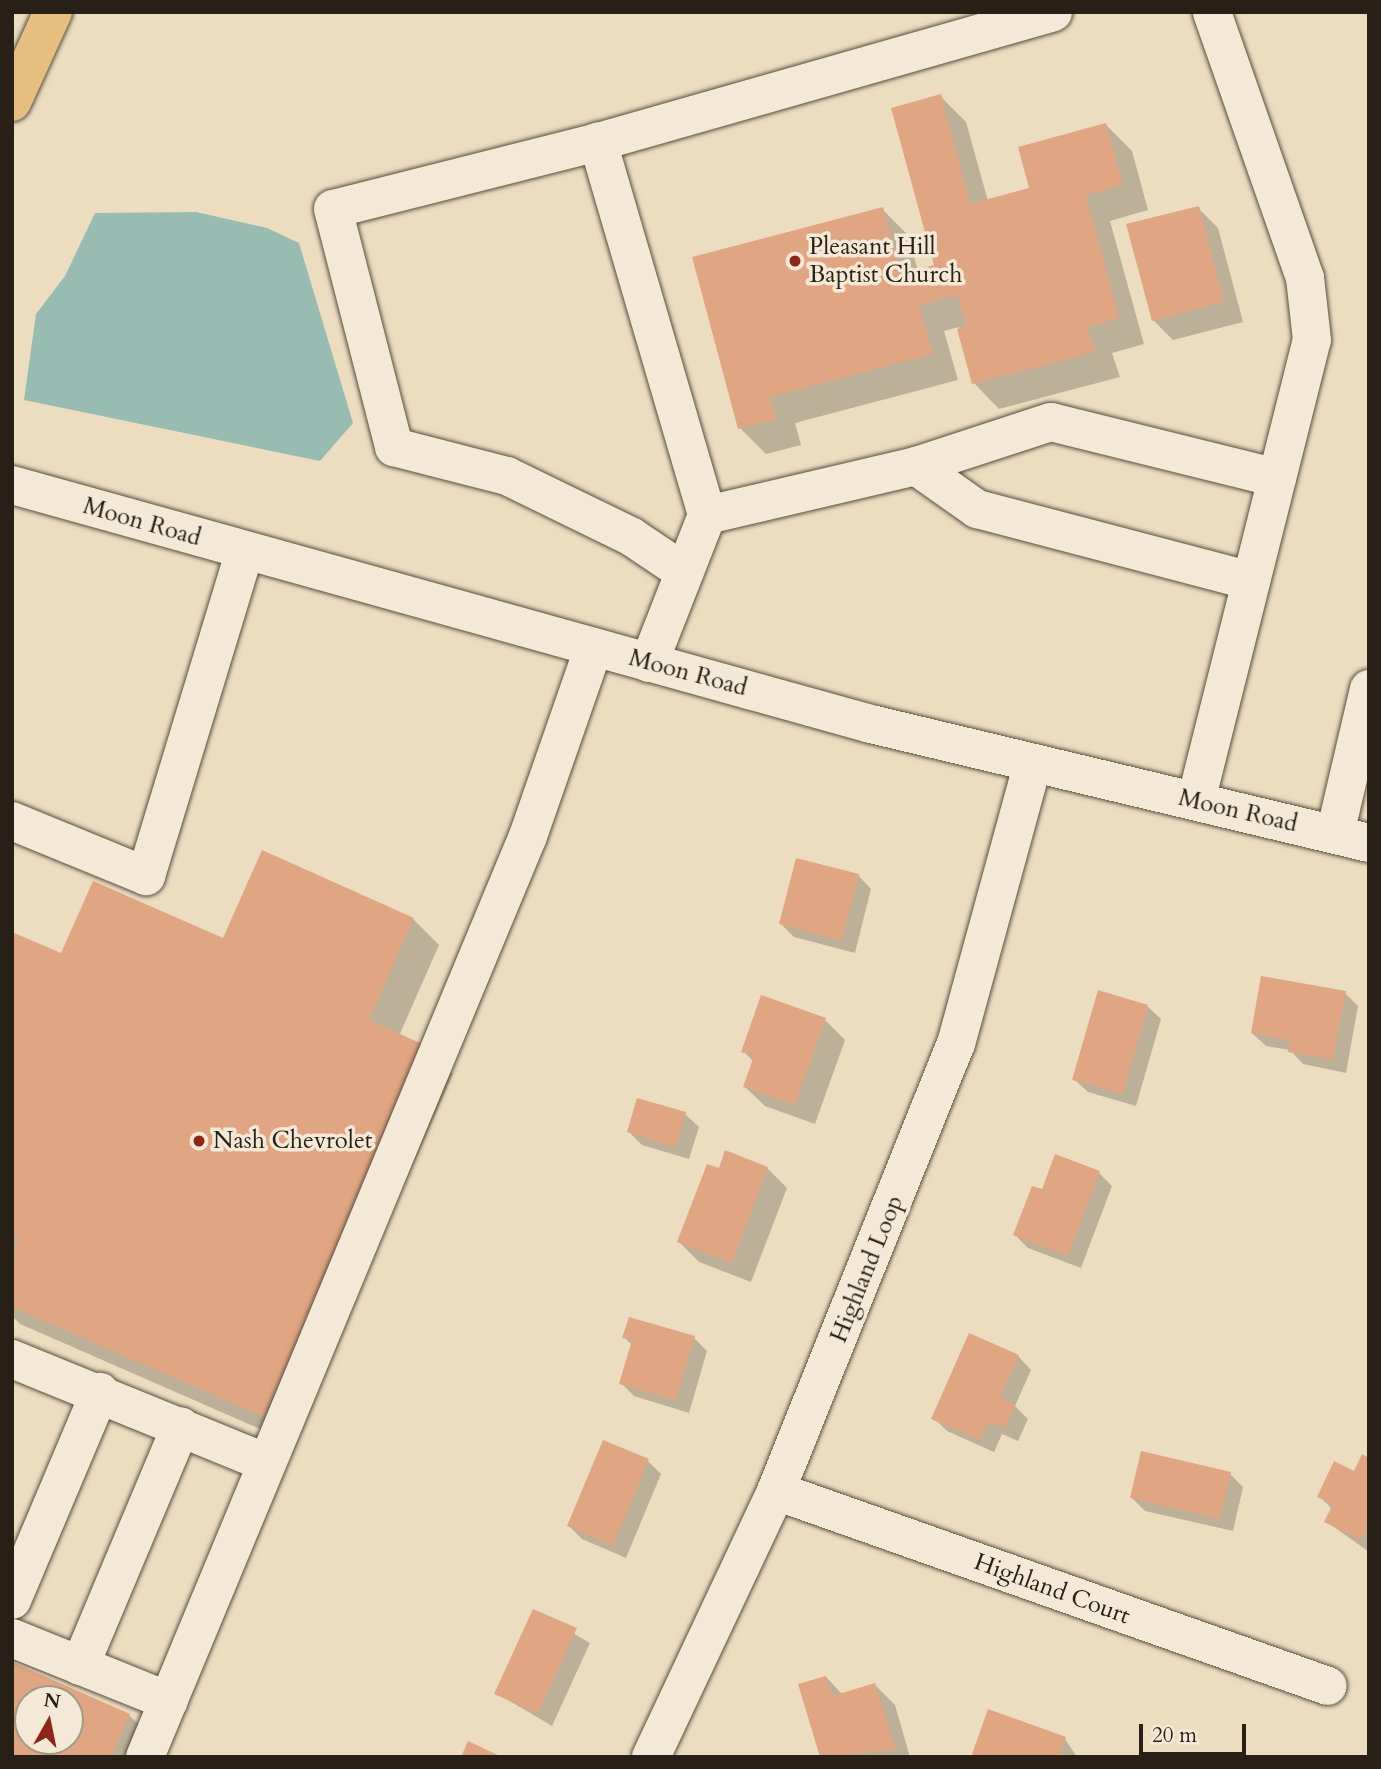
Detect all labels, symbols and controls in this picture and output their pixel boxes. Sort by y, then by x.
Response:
place label: Pleasant Hill Baptist Church [809,233,962,289]
marker: Pleasant Hill Baptist Church [787,253,803,269]
street label: Moon Road [80,491,204,553]
street label: Moon Road [626,643,750,703]
street label: Moon Road [1176,783,1300,839]
place label: Nash Chevrolet [213,1127,372,1155]
marker: Nash Chevrolet [191,1133,207,1149]
street label: Highland Loop [824,1191,910,1347]
street label: Highland Court [970,1547,1134,1631]
north arrow [14,1685,84,1755]
text: N [42,1687,62,1715]
scale bar [1143,1710,1250,1754]
text: 20 m [1152,1721,1197,1750]

